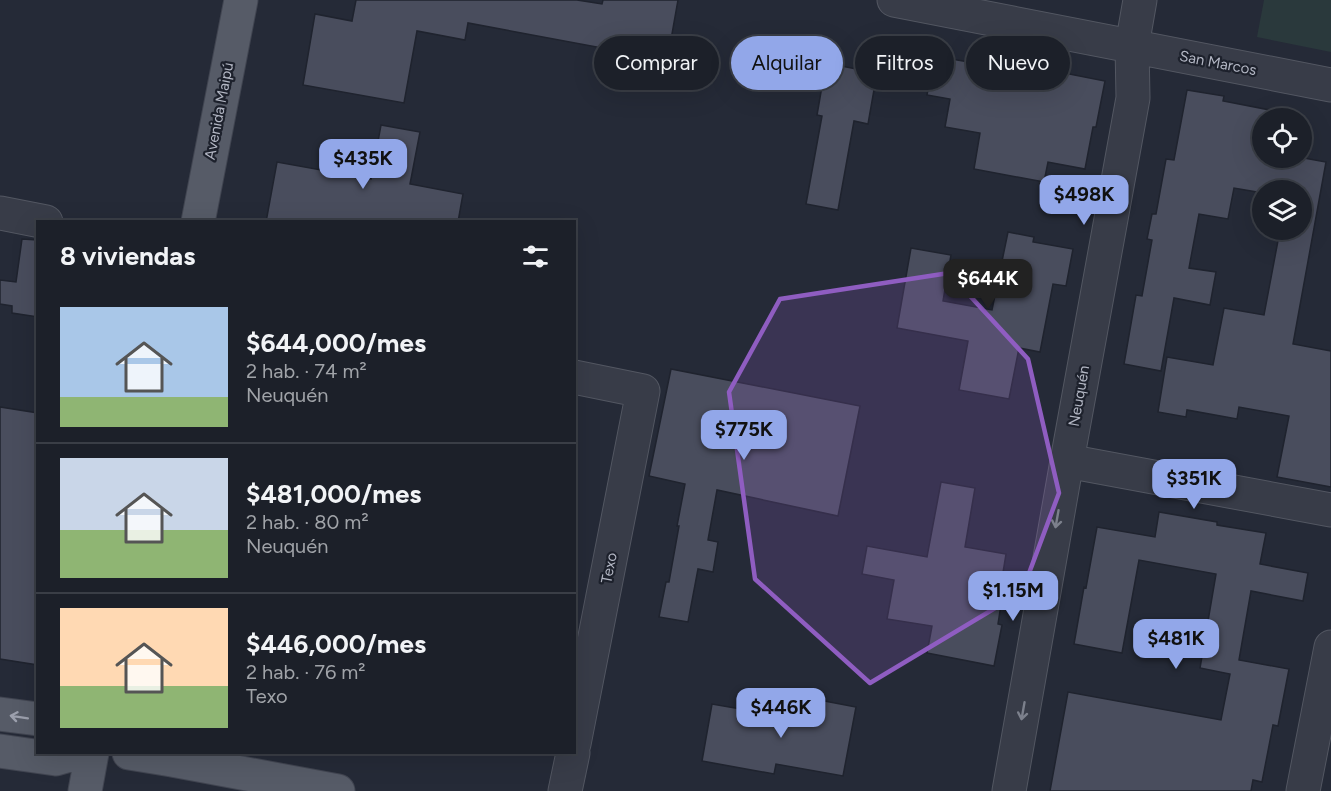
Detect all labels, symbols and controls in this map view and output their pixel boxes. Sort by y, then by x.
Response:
chip: Comprar [594,36,719,90]
chip: Alquilar [731,36,843,90]
chip: Filtros [855,36,954,90]
chip: Nuevo [966,36,1070,90]
street label: San Marcos [1178,47,1258,79]
street label: Avenida Maipú [201,61,237,161]
map controls [1252,108,1312,240]
button: locate [1252,108,1312,168]
pin: $435K [321,139,405,190]
text: $435K [333,146,393,170]
pin: $498K [1042,175,1126,226]
button: layers [1252,180,1312,240]
text: $498K [1054,182,1114,206]
text: 8 viviendas [60,240,195,272]
icon: filters [519,240,552,273]
pin: $644K [946,259,1030,310]
text: $644K [957,266,1019,290]
text: $644,000/mes [246,327,426,359]
icon: home [108,331,180,403]
text: 2 hab. · 74 m² [246,359,367,383]
street label: Neuquén [1065,364,1093,428]
text: Neuquén [246,383,328,407]
pin: $775K [702,410,786,461]
text: $775K [715,417,773,441]
pin: $351K [1152,459,1236,510]
text: $351K [1166,466,1222,490]
text: $481,000/mes [246,478,421,510]
icon: home [108,482,180,554]
one-way arrow [1051,508,1062,528]
text: 2 hab. · 80 m² [246,510,369,534]
text: Neuquén [246,534,328,558]
street label: Texo [597,551,621,585]
pin: $1.15M [964,571,1062,622]
text: $1.15M [982,578,1044,602]
pin: $481K [1134,619,1218,670]
text: $481K [1147,626,1205,650]
text: $446,000/mes [246,628,426,660]
icon: home [108,632,180,704]
text: 2 hab. · 76 m² [246,660,366,684]
text: Texo [246,684,288,708]
pin: $446K [739,688,823,739]
text: $446K [750,695,812,719]
one-way arrow [1017,700,1028,720]
one-way arrow [9,711,29,722]

